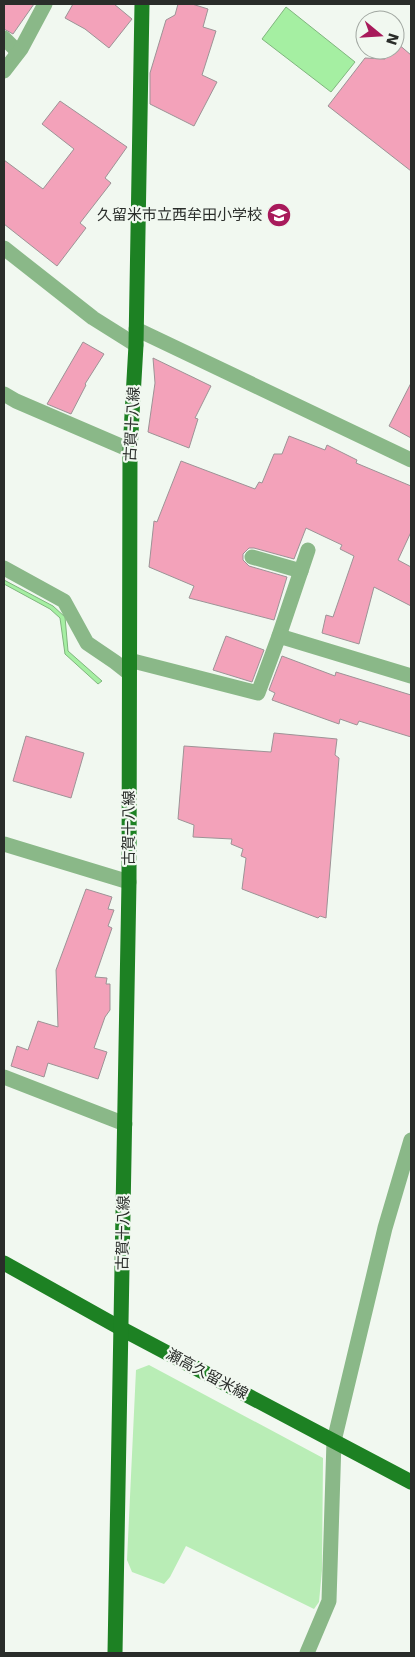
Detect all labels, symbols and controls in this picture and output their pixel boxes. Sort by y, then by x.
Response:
north arrow [355,10,405,60]
text: N [383,31,402,47]
school or university icon: 久留米市立西牟田小学校 [266,202,292,228]
place label: 久留米市立西牟田小学校 [97,206,262,224]
street label: 古賀十八線 [121,386,143,462]
street label: 古賀十八線 [120,790,138,866]
street label: 古賀十八線 [113,1195,133,1271]
street label: 瀬高久留米線 [163,1345,251,1403]

